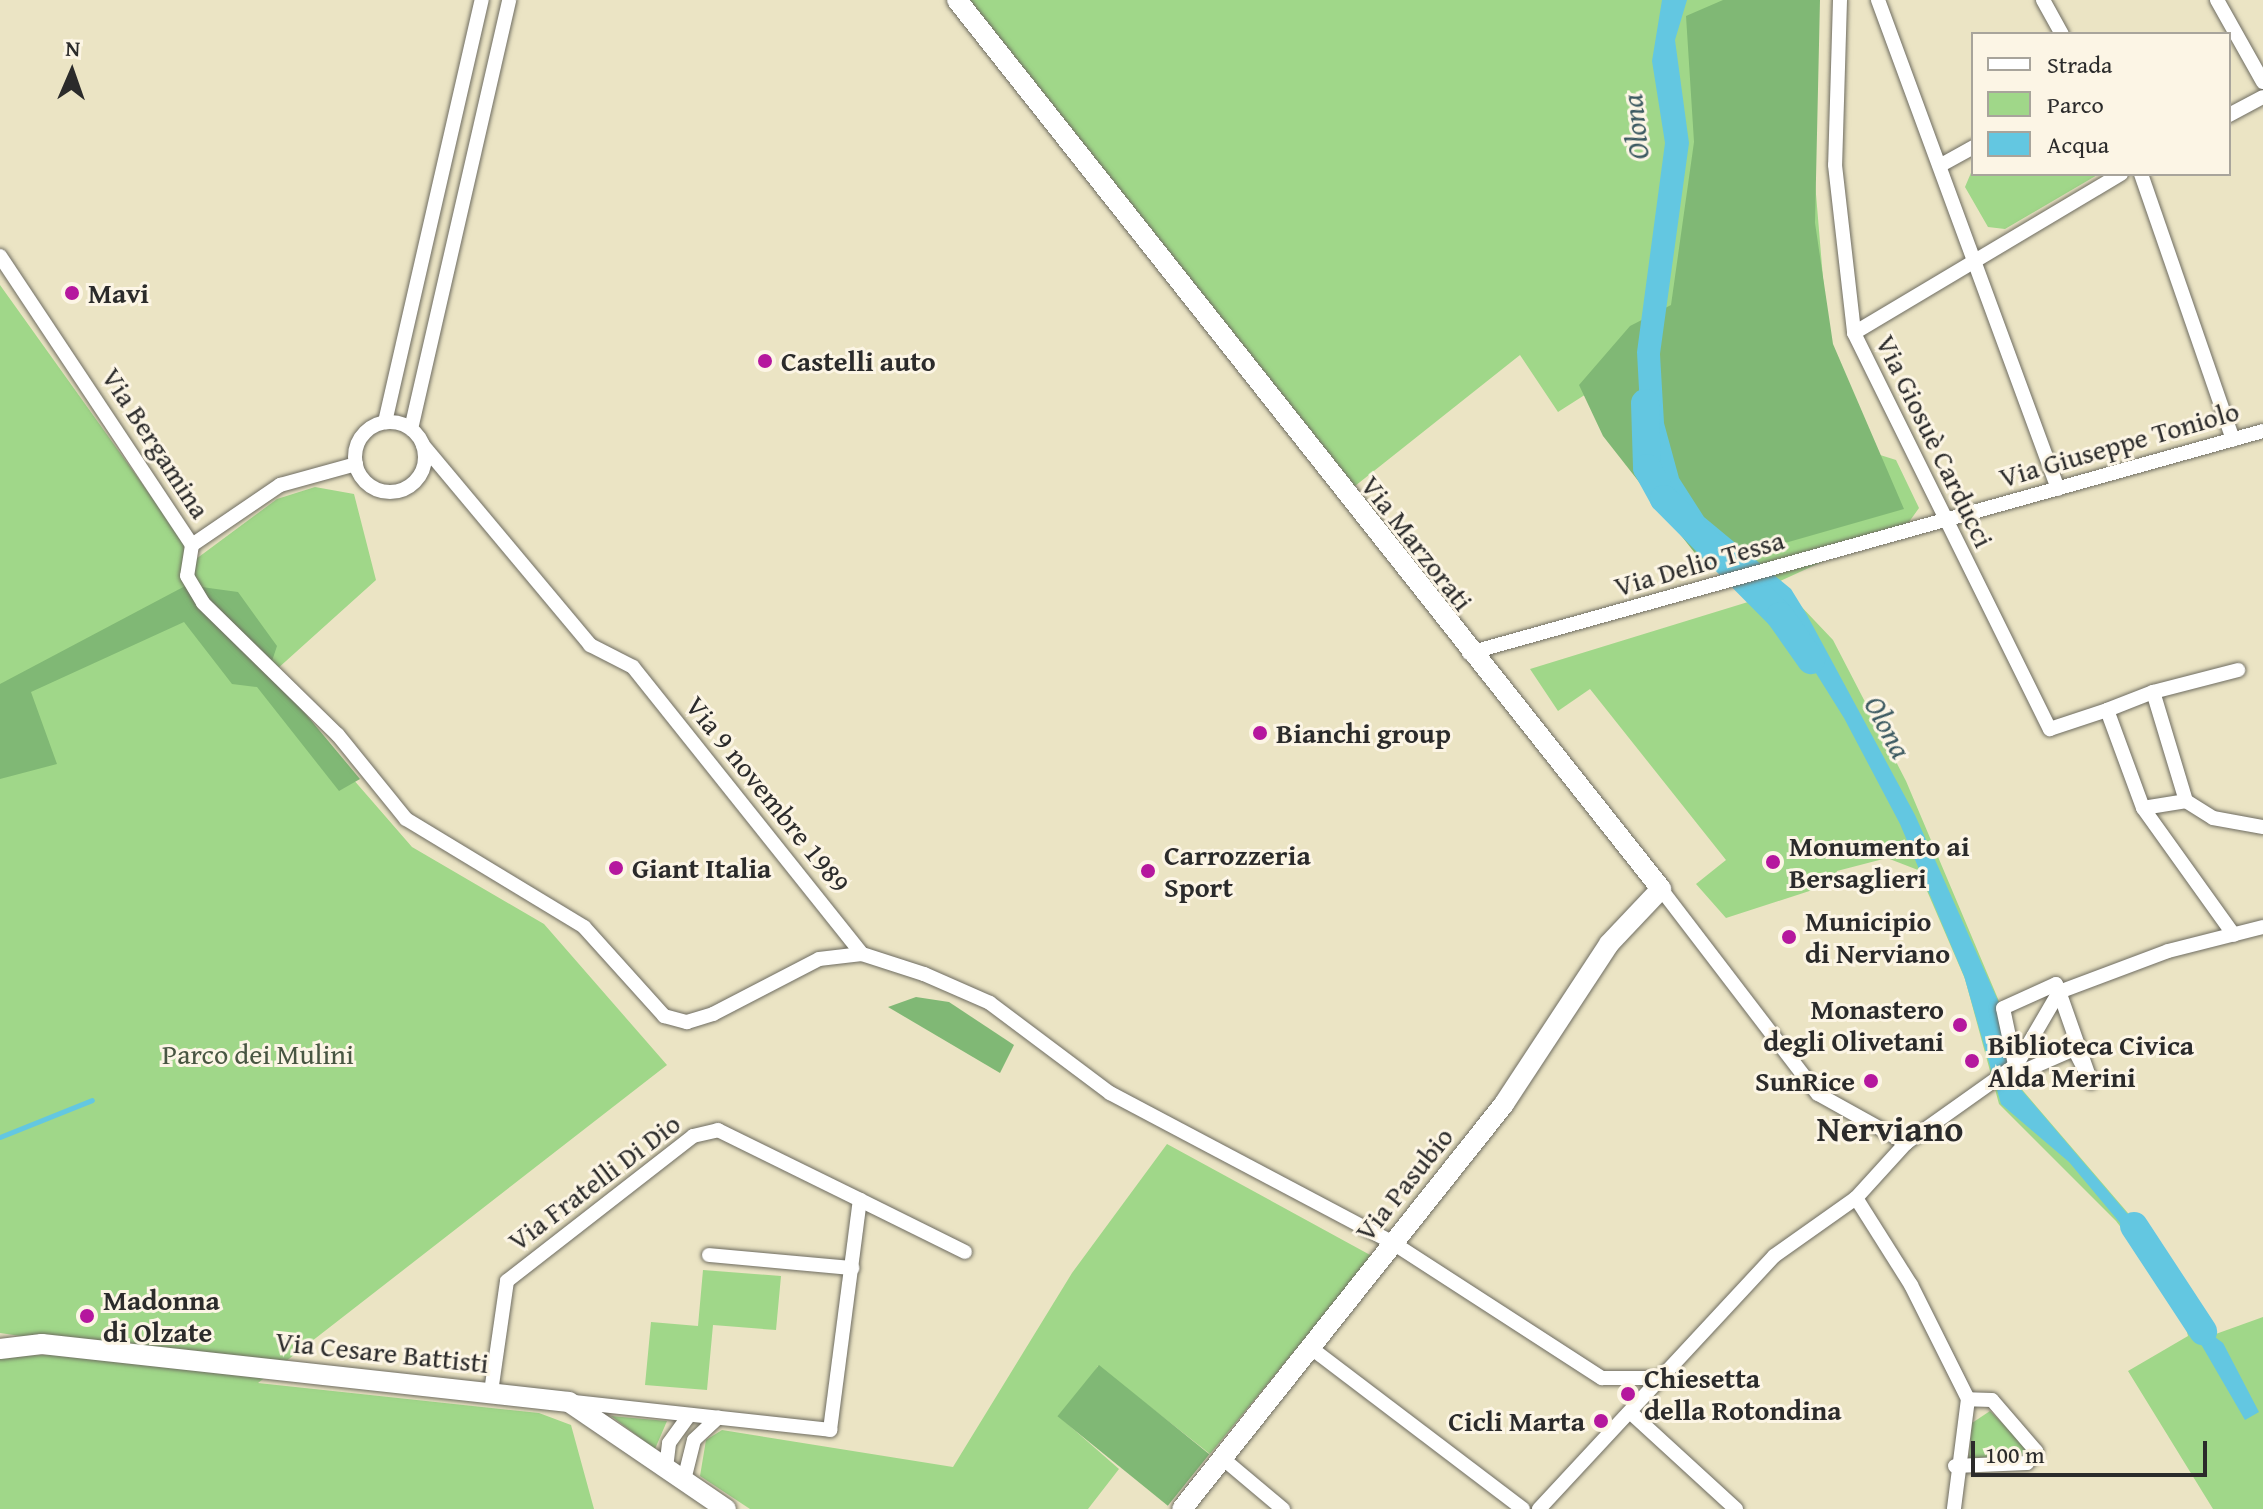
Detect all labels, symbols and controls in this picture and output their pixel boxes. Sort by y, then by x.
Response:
north arrow [32,32,112,112]
text: N [65,32,81,64]
legend [1971,32,2231,176]
text: Strada [2047,47,2112,82]
text: Parco [2047,87,2104,122]
water label: Olona [1614,92,1656,162]
text: Acqua [2047,127,2109,162]
place label: Mavi [88,276,149,310]
marker: Mavi [63,284,81,302]
street label: Via Giosuè Carducci [1869,329,2001,553]
place label: Castelli auto [781,344,936,378]
marker: Castelli auto [756,352,774,370]
street label: Via Bergamina [95,361,217,525]
street label: Via Giuseppe Toniolo [1995,394,2243,494]
street label: Via Marzorati [1354,469,1480,617]
street label: Via Delio Tessa [1610,523,1788,603]
street label: Via 9 novembre 1989 [679,689,857,899]
water label: Olona [1857,689,1919,765]
place label: Bianchi group [1276,716,1451,750]
marker: Bianchi group [1251,724,1269,742]
place label: Monumento ai Bersaglieri [1789,829,1970,895]
place label: Carrozzeria Sport [1164,838,1311,904]
place label: Giant Italia [632,851,771,885]
marker: Monumento ai Bersaglieri [1764,853,1782,871]
marker: Giant Italia [607,859,625,877]
marker: Carrozzeria Sport [1139,862,1157,880]
place label: Municipio di Nerviano [1805,904,1950,970]
marker: Municipio di Nerviano [1780,928,1798,946]
place label: Monastero degli Olivetani [1763,992,1944,1058]
marker: Monastero degli Olivetani [1951,1016,1969,1034]
place label: Biblioteca Civica Alda Merini [1988,1028,2194,1094]
park label: Parco dei Mulini [162,1037,354,1071]
marker: Biblioteca Civica Alda Merini [1963,1052,1981,1070]
place label: SunRice [1755,1064,1855,1098]
marker: SunRice [1862,1072,1880,1090]
street label: Via Fratelli Di Dio [501,1106,687,1258]
district label: Nerviano [1817,1106,1963,1150]
street label: Via Pasubio [1348,1120,1460,1248]
place label: Madonna di Olzate [103,1283,220,1349]
marker: Madonna di Olzate [78,1307,96,1325]
street label: Via Cesare Battisti [274,1324,490,1380]
place label: Chiesetta della Rotondina [1644,1361,1842,1427]
marker: Chiesetta della Rotondina [1619,1385,1637,1403]
place label: Cicli Marta [1448,1404,1585,1438]
marker: Cicli Marta [1592,1412,1610,1430]
scale bar [1975,1425,2211,1475]
text: 100 m [1985,1437,2045,1472]

